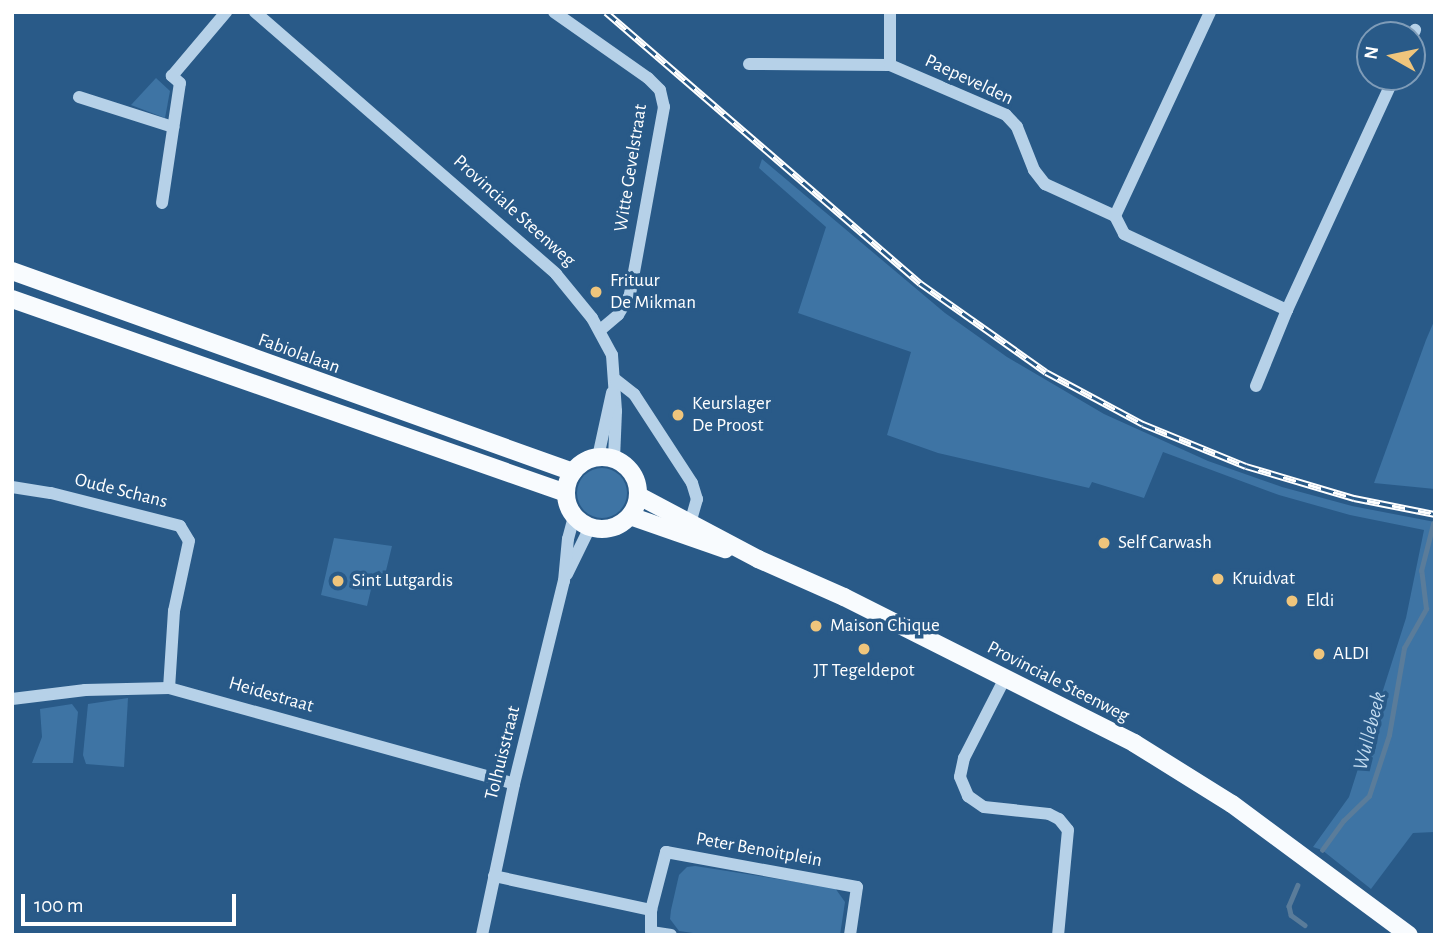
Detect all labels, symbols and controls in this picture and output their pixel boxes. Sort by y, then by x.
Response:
north arrow [1356,21,1426,91]
text: N [1361,45,1382,61]
street label: Paepevelden [921,50,1017,110]
street label: Witte Gevelstraat [610,103,652,233]
street label: Provinciale Steenweg [448,150,580,272]
place label: Frituur De Mikman [610,270,696,314]
marker: Frituur De Mikman [588,284,604,300]
street label: Fabiolalaan [255,329,343,379]
place label: Keurslager De Proost [692,393,771,437]
marker: Keurslager De Proost [670,407,686,423]
street label: Oude Schans [72,468,170,514]
place label: Self Carwash [1118,532,1212,554]
marker: Self Carwash [1096,535,1112,551]
place label: Kruidvat [1232,568,1295,590]
place label: Sint Lutgardis [352,570,453,592]
marker: Kruidvat [1210,571,1226,587]
marker: Sint Lutgardis [330,573,346,589]
place label: Eldi [1306,590,1334,612]
marker: Eldi [1284,593,1300,609]
place label: Maison Chique [830,615,940,637]
marker: Maison Chique [808,618,824,634]
street label: Provinciale Steenweg [983,636,1133,728]
marker: JT Tegeldepot [856,641,872,657]
place label: ALDI [1333,643,1369,665]
marker: ALDI [1311,646,1327,662]
place label: JT Tegeldepot [813,660,915,682]
street label: Heidestraat [226,672,316,718]
water label: Wullebeek [1348,689,1392,773]
street label: Tolhuisstraat [480,704,526,802]
street label: Peter Benoitplein [694,828,824,872]
scale bar [24,880,240,924]
text: 100 m [34,895,84,916]

